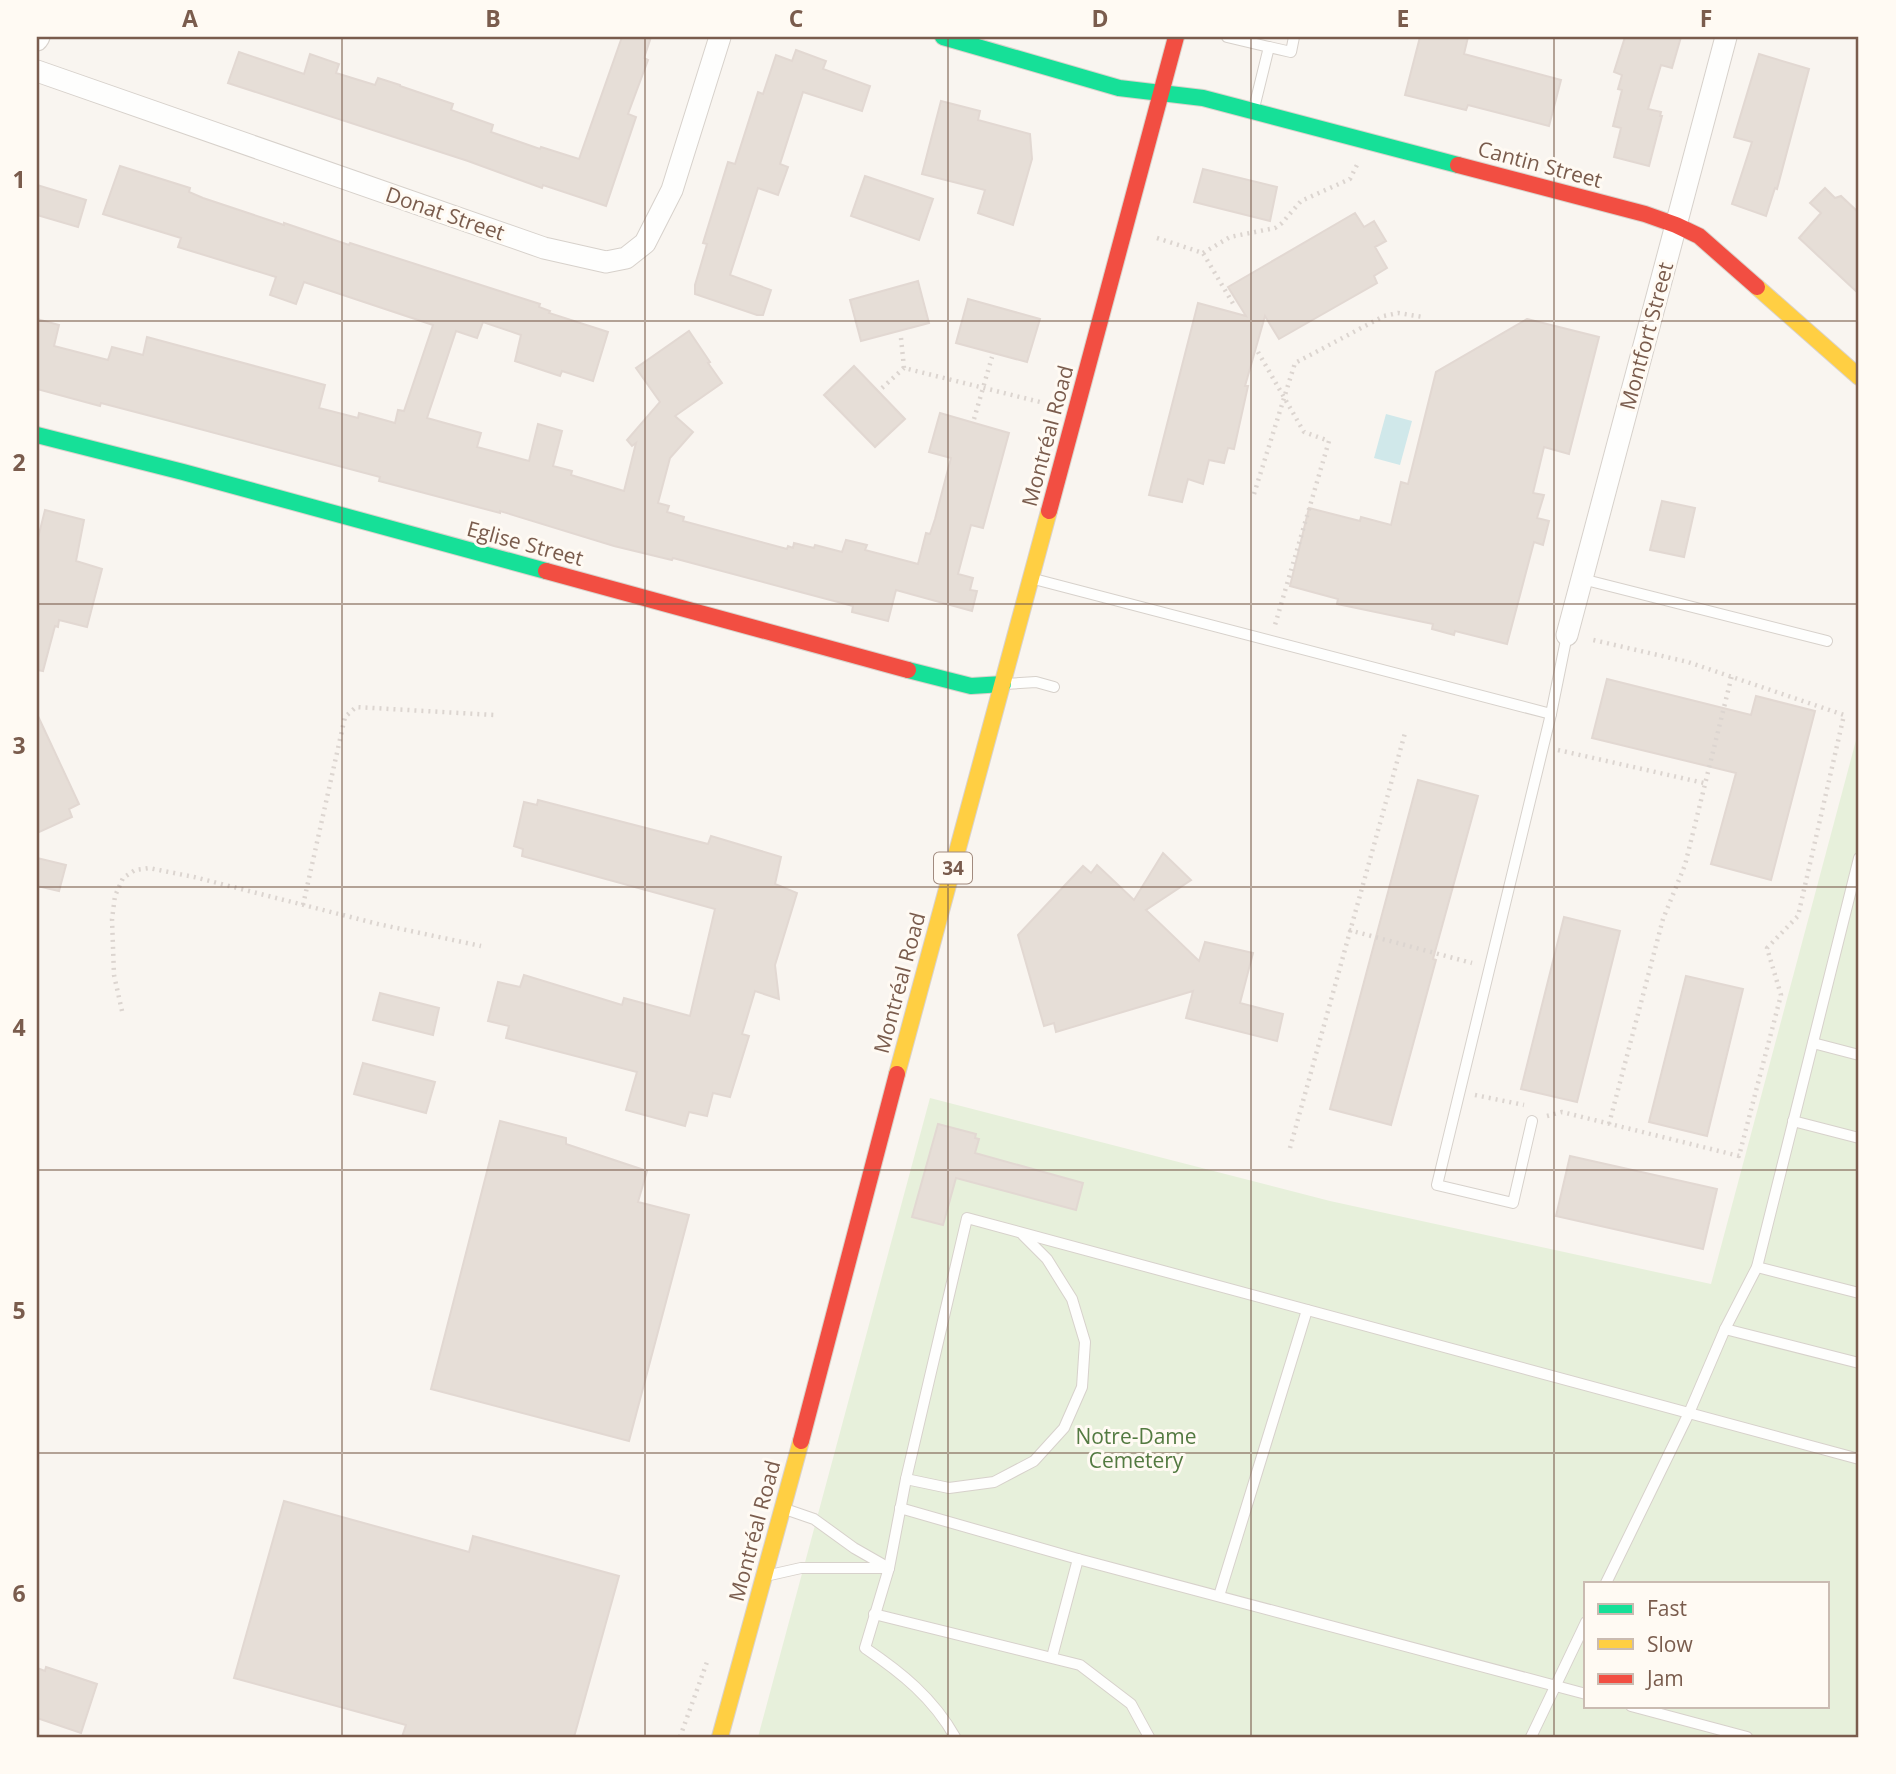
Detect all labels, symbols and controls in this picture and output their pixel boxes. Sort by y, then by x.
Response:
text: A [182,2,198,34]
text: B [485,2,501,34]
text: C [789,2,803,34]
text: D [1091,2,1109,34]
text: E [1397,2,1409,34]
text: F [1700,2,1712,34]
street label: Cantin Street [1475,134,1605,194]
text: 1 [12,163,26,195]
street label: Donat Street [382,180,509,246]
street label: Montfort Street [1613,259,1679,413]
street label: Montréal Road [1015,362,1079,509]
text: 2 [12,446,26,478]
street label: Eglise Street [464,514,587,572]
text: 3 [12,729,26,761]
road number: 34 [934,852,972,884]
street label: Montréal Road [867,909,931,1056]
text: 4 [12,1011,26,1043]
text: 5 [12,1294,26,1326]
park label: Notre-Dame Cemetery [1075,1422,1197,1474]
street label: Montréal Road [722,1457,786,1604]
text: 6 [12,1577,26,1609]
legend [1584,1582,1829,1708]
text: Fast [1647,1594,1687,1622]
text: Slow [1647,1630,1693,1658]
text: Jam [1645,1664,1684,1692]

